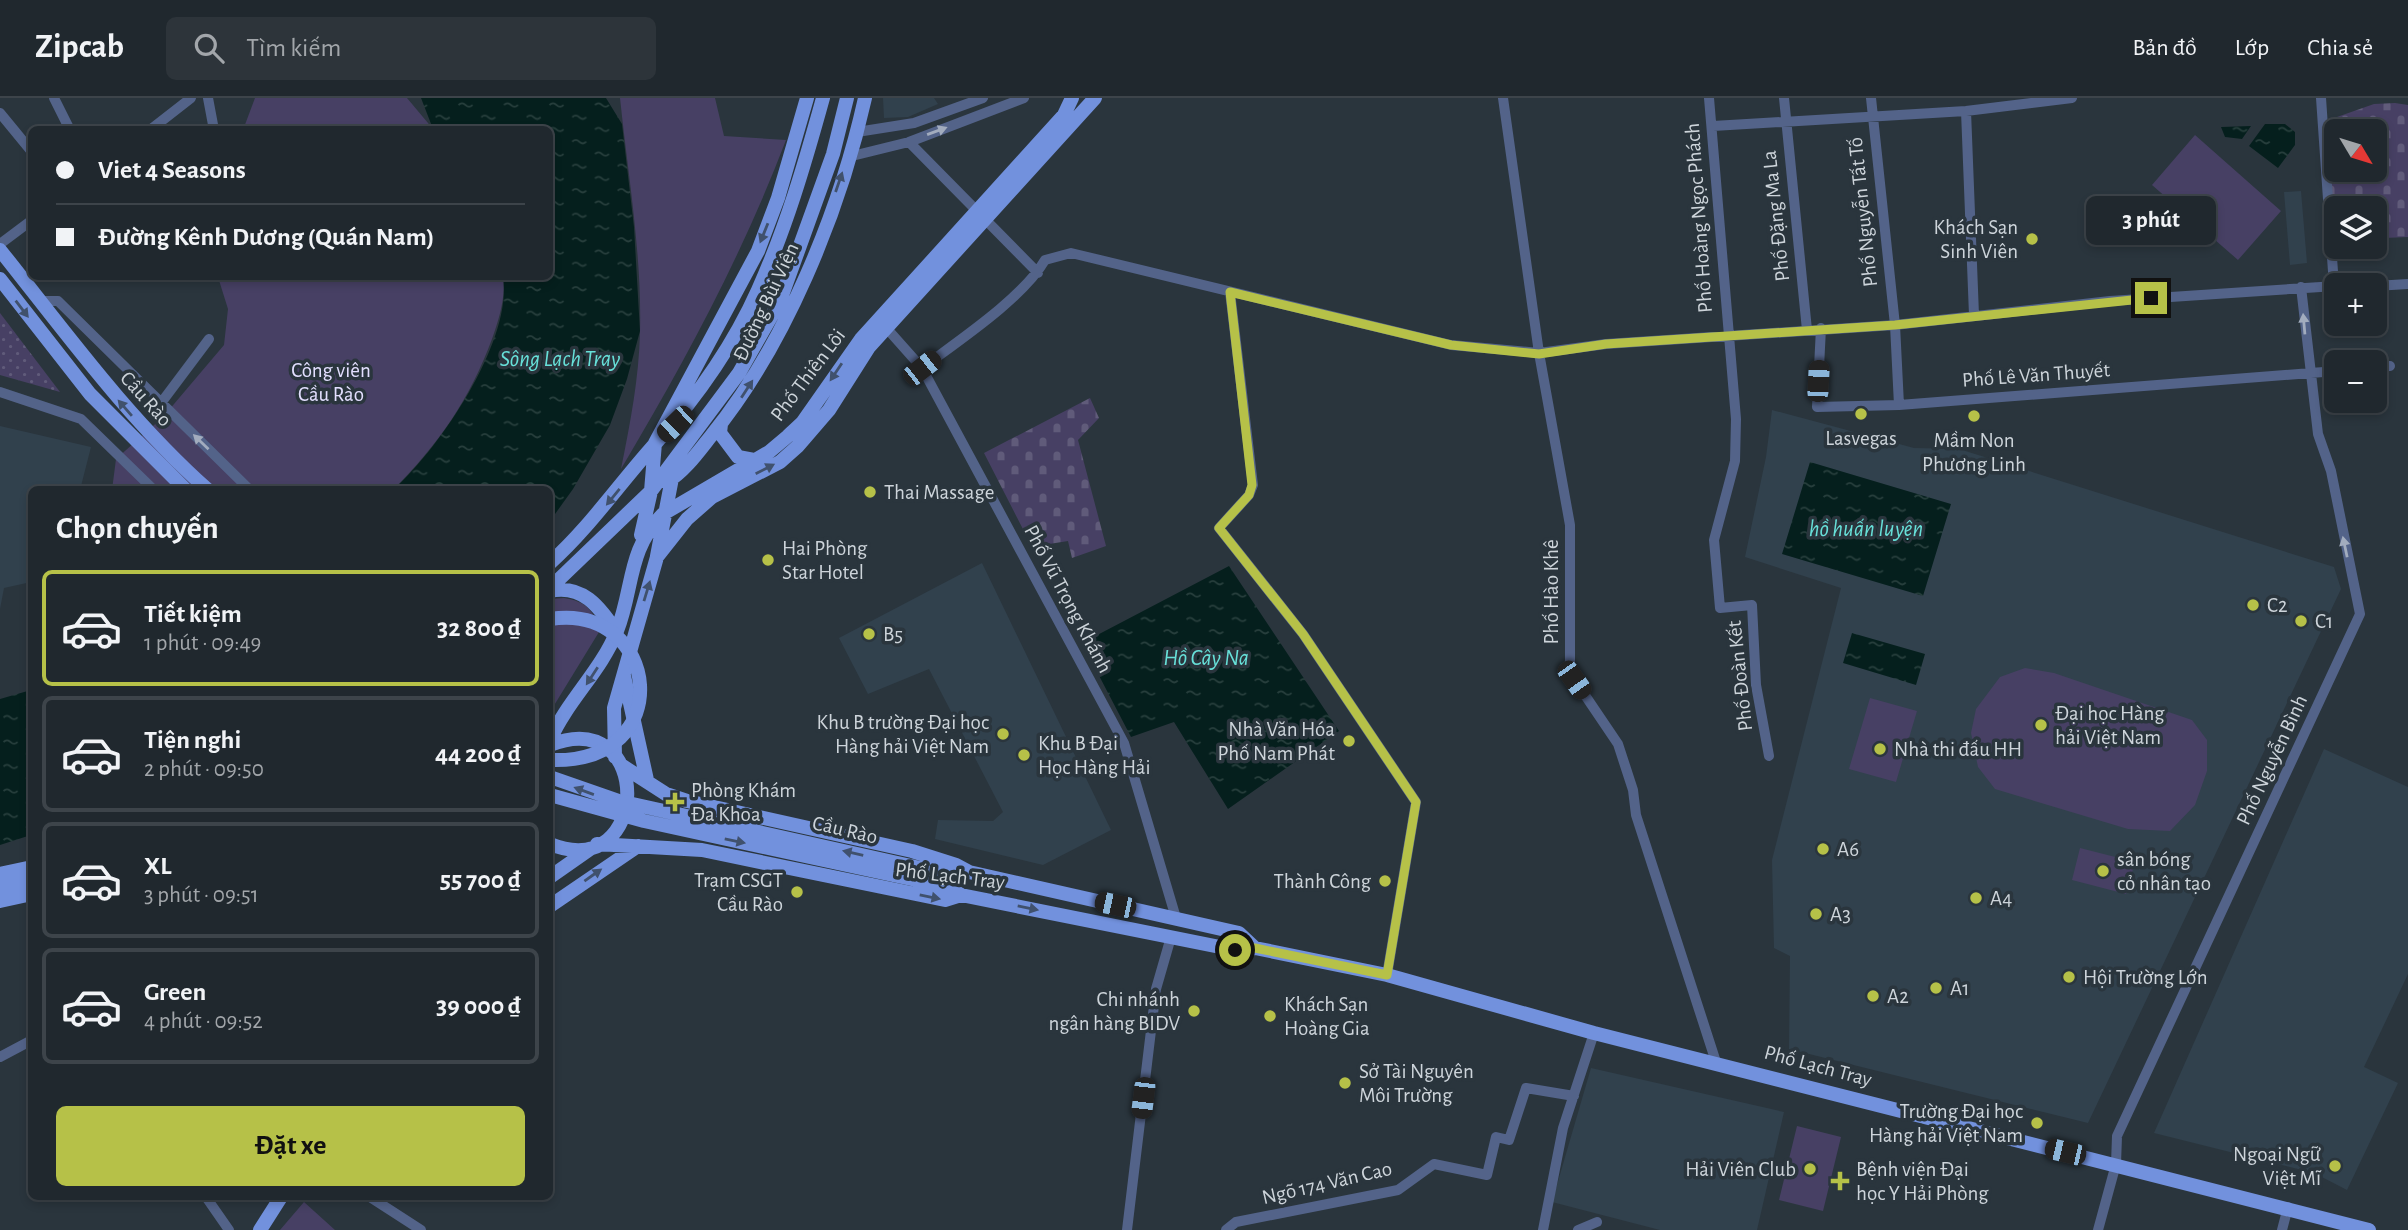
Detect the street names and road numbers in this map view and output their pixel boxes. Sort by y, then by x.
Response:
street label: Phố Hoàng Ngọc Phách [1682,122,1716,314]
street label: Phố Nguyễn Tất Tố [1844,136,1881,288]
street label: Phố Đặng Ma La [1759,149,1793,283]
street label: Đường Bùi Viện [729,240,803,364]
street label: Phố Thiên Lôi [767,325,849,425]
street label: Phố Lê Văn Thuyết [1961,359,2111,391]
street label: Cầu Rào [116,367,176,431]
street label: Phố Vũ Trọng Khánh [1020,521,1116,677]
street label: Phố Hào Khê [1541,539,1562,645]
street label: Phố Đoàn Kết [1724,619,1756,732]
street label: Phố Nguyễn Bình [2232,691,2311,828]
street label: Cầu Rào [810,812,880,848]
street label: Phố Lạch Tray [894,859,1006,893]
street label: Phố Lạch Tray [1762,1042,1874,1090]
street label: Ngõ 174 Văn Cao [1260,1158,1394,1208]

